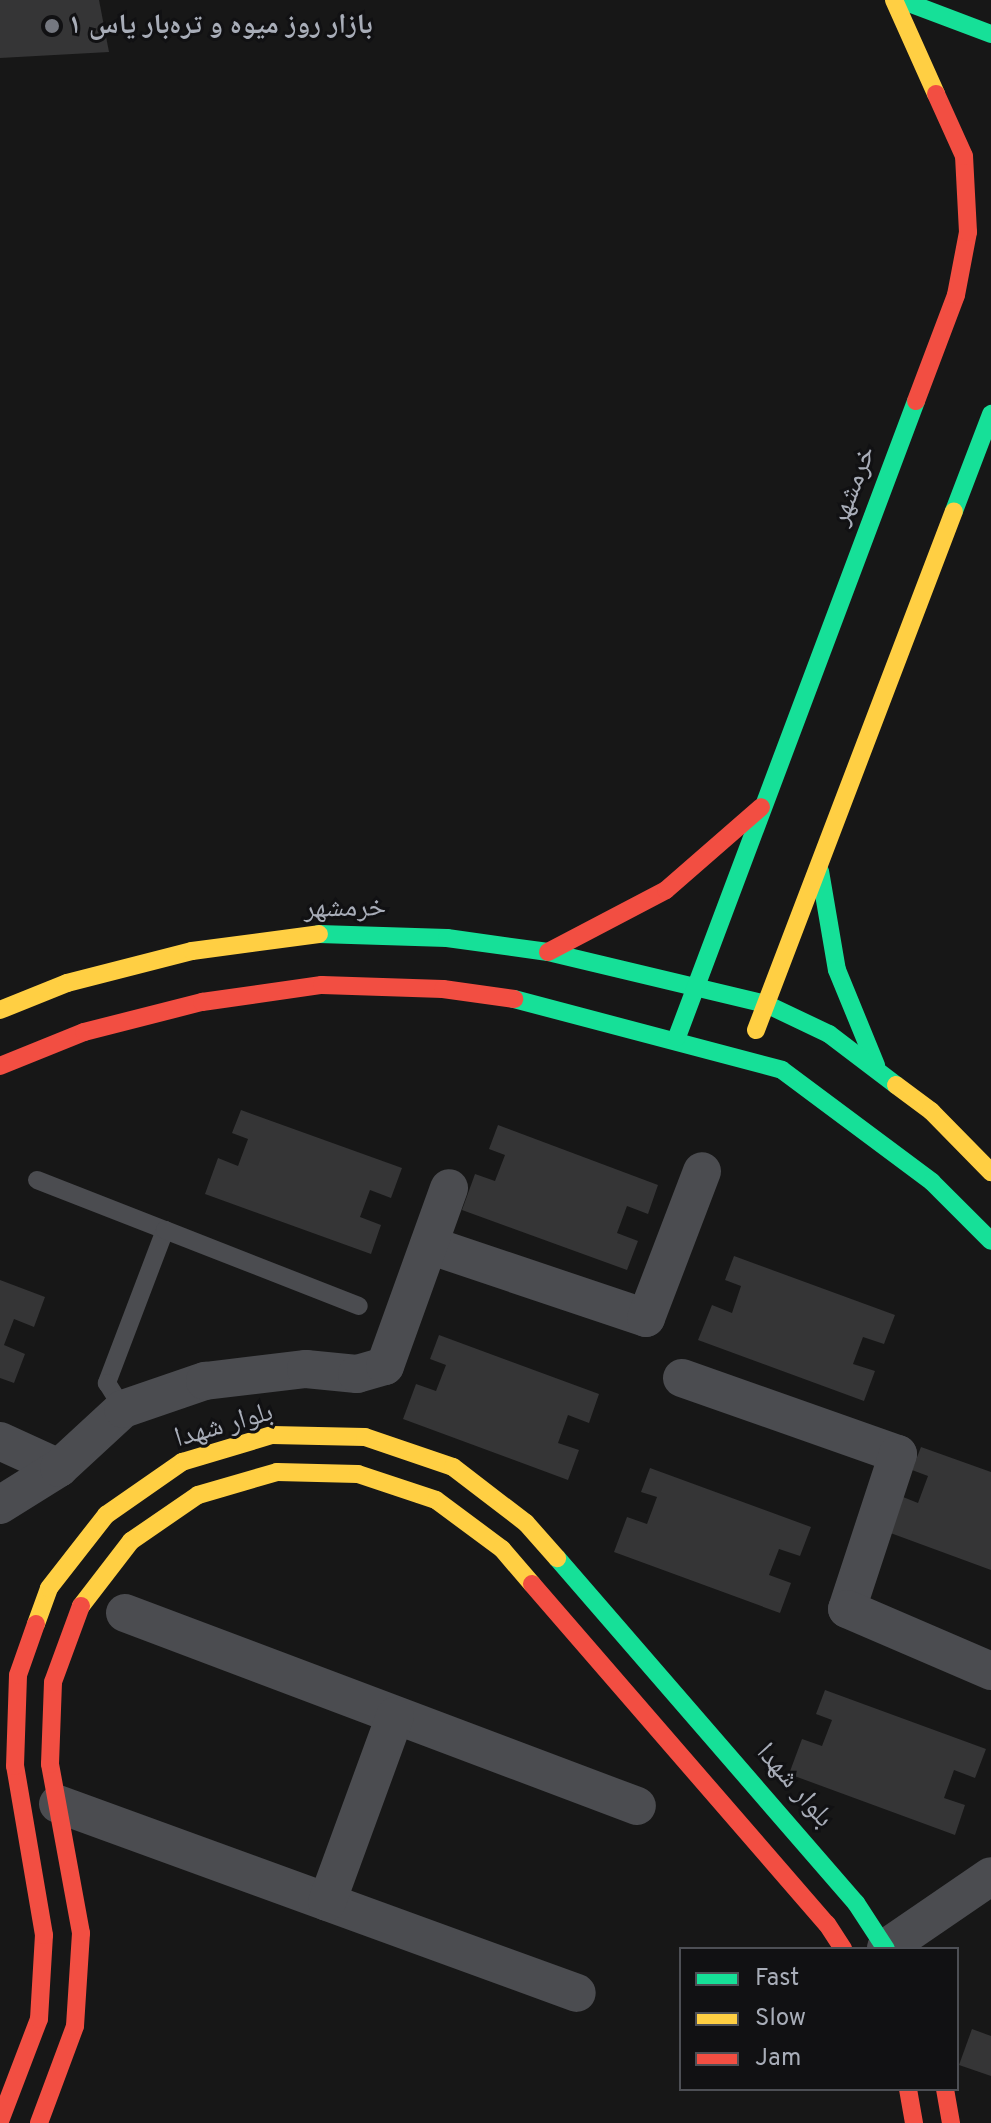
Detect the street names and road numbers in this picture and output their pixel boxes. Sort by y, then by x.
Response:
street label: خرمشهر [824,442,884,530]
street label: خرمشهر [303,891,387,927]
street label: بلوار شهدا [171,1396,277,1456]
street label: بلوار شهدا [748,1737,840,1835]

